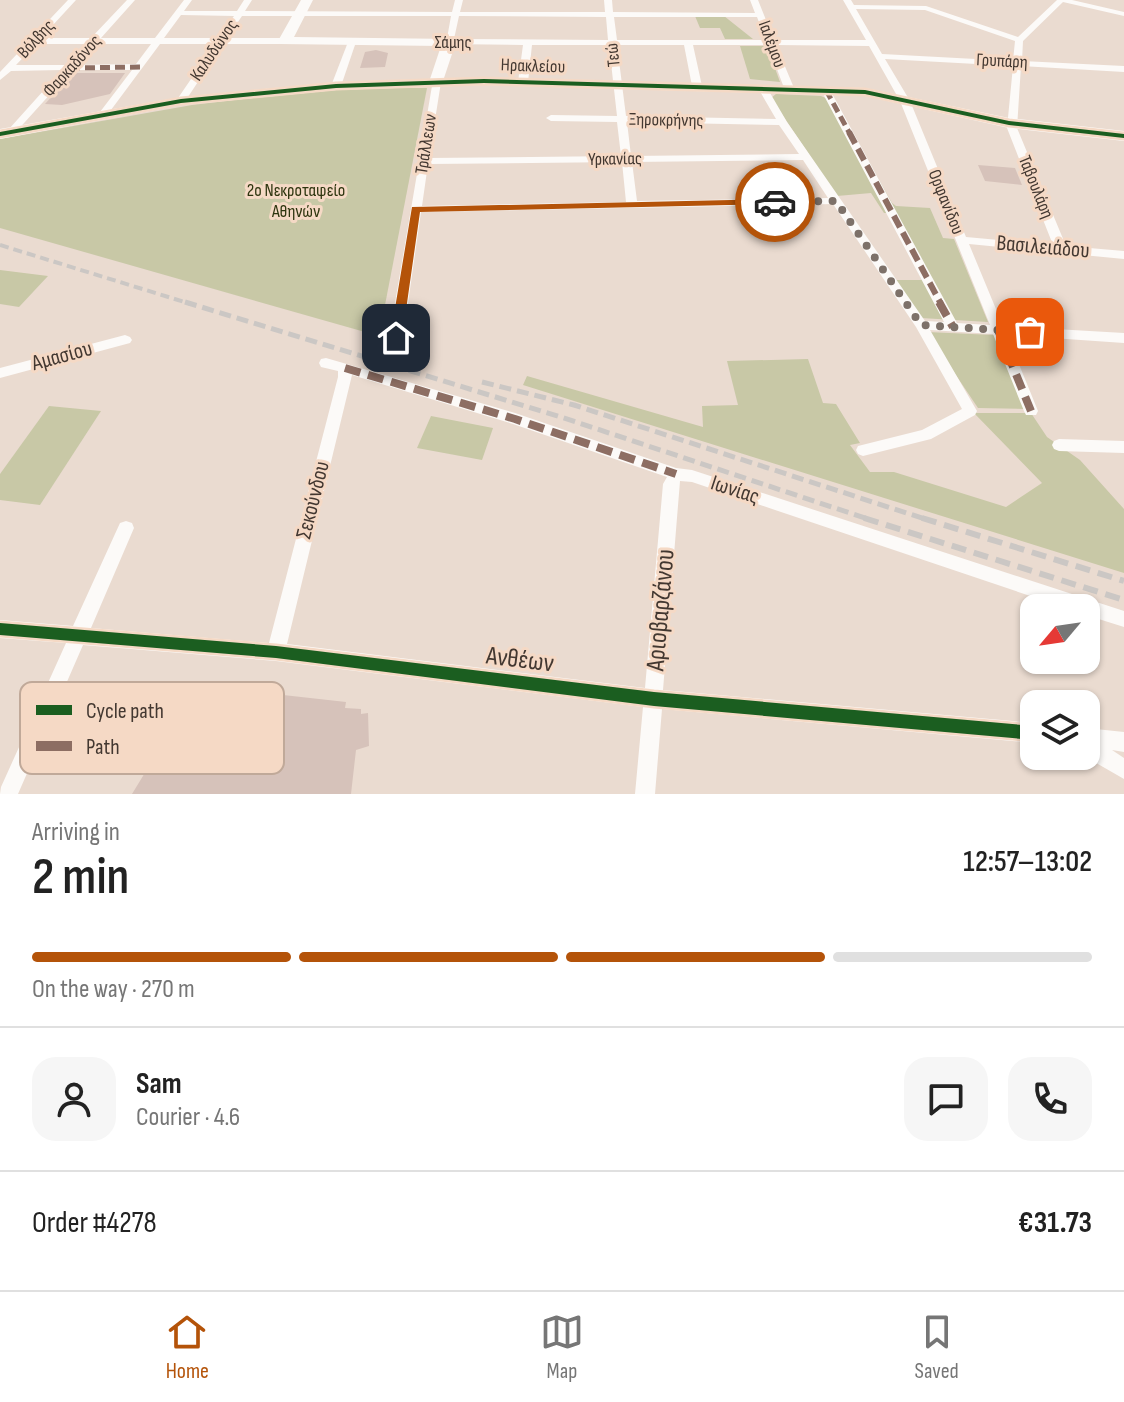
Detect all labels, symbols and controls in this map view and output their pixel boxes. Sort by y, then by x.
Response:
street label: Βόλβης [13,15,59,63]
street label: Καλυδώνος [186,15,242,85]
street label: Ιαλέμου [754,18,790,70]
street label: Φαρκαδόνος [39,31,105,101]
street label: Σάμης [434,32,472,53]
street label: Τεώ [601,42,625,68]
street label: Γρυπάρη [976,49,1028,73]
street label: Ηρακλείου [500,54,566,78]
street label: Ξηροκρήνης [628,109,704,131]
street label: Τράλλεων [411,112,441,176]
street label: Υρκανίας [588,148,642,170]
street label: Ταβουλάρη [1014,152,1058,222]
courier [735,162,815,242]
street label: Ορφανίδου [924,167,968,237]
park label: 2ο Νεκροταφείο Αθηνών [247,180,345,222]
icon: car [753,180,797,224]
street label: Βασιλειάδου [995,229,1091,265]
pin [996,298,1064,366]
pin [362,304,430,372]
icon: bag [1008,310,1052,354]
icon: home [374,316,418,360]
street label: Αμασίου [28,335,95,377]
street label: Σεκούνδου [290,458,336,542]
street label: Ιωνίας [707,470,763,510]
street label: Αριοβαρζάνου [640,548,682,673]
north arrow [1020,594,1100,674]
map controls [1020,594,1100,770]
street label: Ανθέων [483,640,556,680]
legend [20,682,284,774]
button: layers [1020,690,1100,770]
text: Cycle path [86,698,164,725]
text: Path [86,734,120,761]
text: Arriving in [32,817,120,848]
text: 12:57–13:02 [963,844,1092,880]
text: 2 min [32,846,129,909]
text: On the way · 270 m [32,974,195,1005]
button: person [32,1057,116,1141]
button: chat [904,1057,988,1141]
button: phone [1008,1057,1092,1141]
text: Sam [136,1066,182,1102]
text: Courier · 4.6 [136,1102,240,1133]
text: Order #4278 [32,1205,157,1241]
text: €31.73 [1018,1205,1092,1241]
tab: Home [165,1310,209,1385]
tab: Map [540,1310,584,1385]
tab: Saved [915,1310,959,1385]

